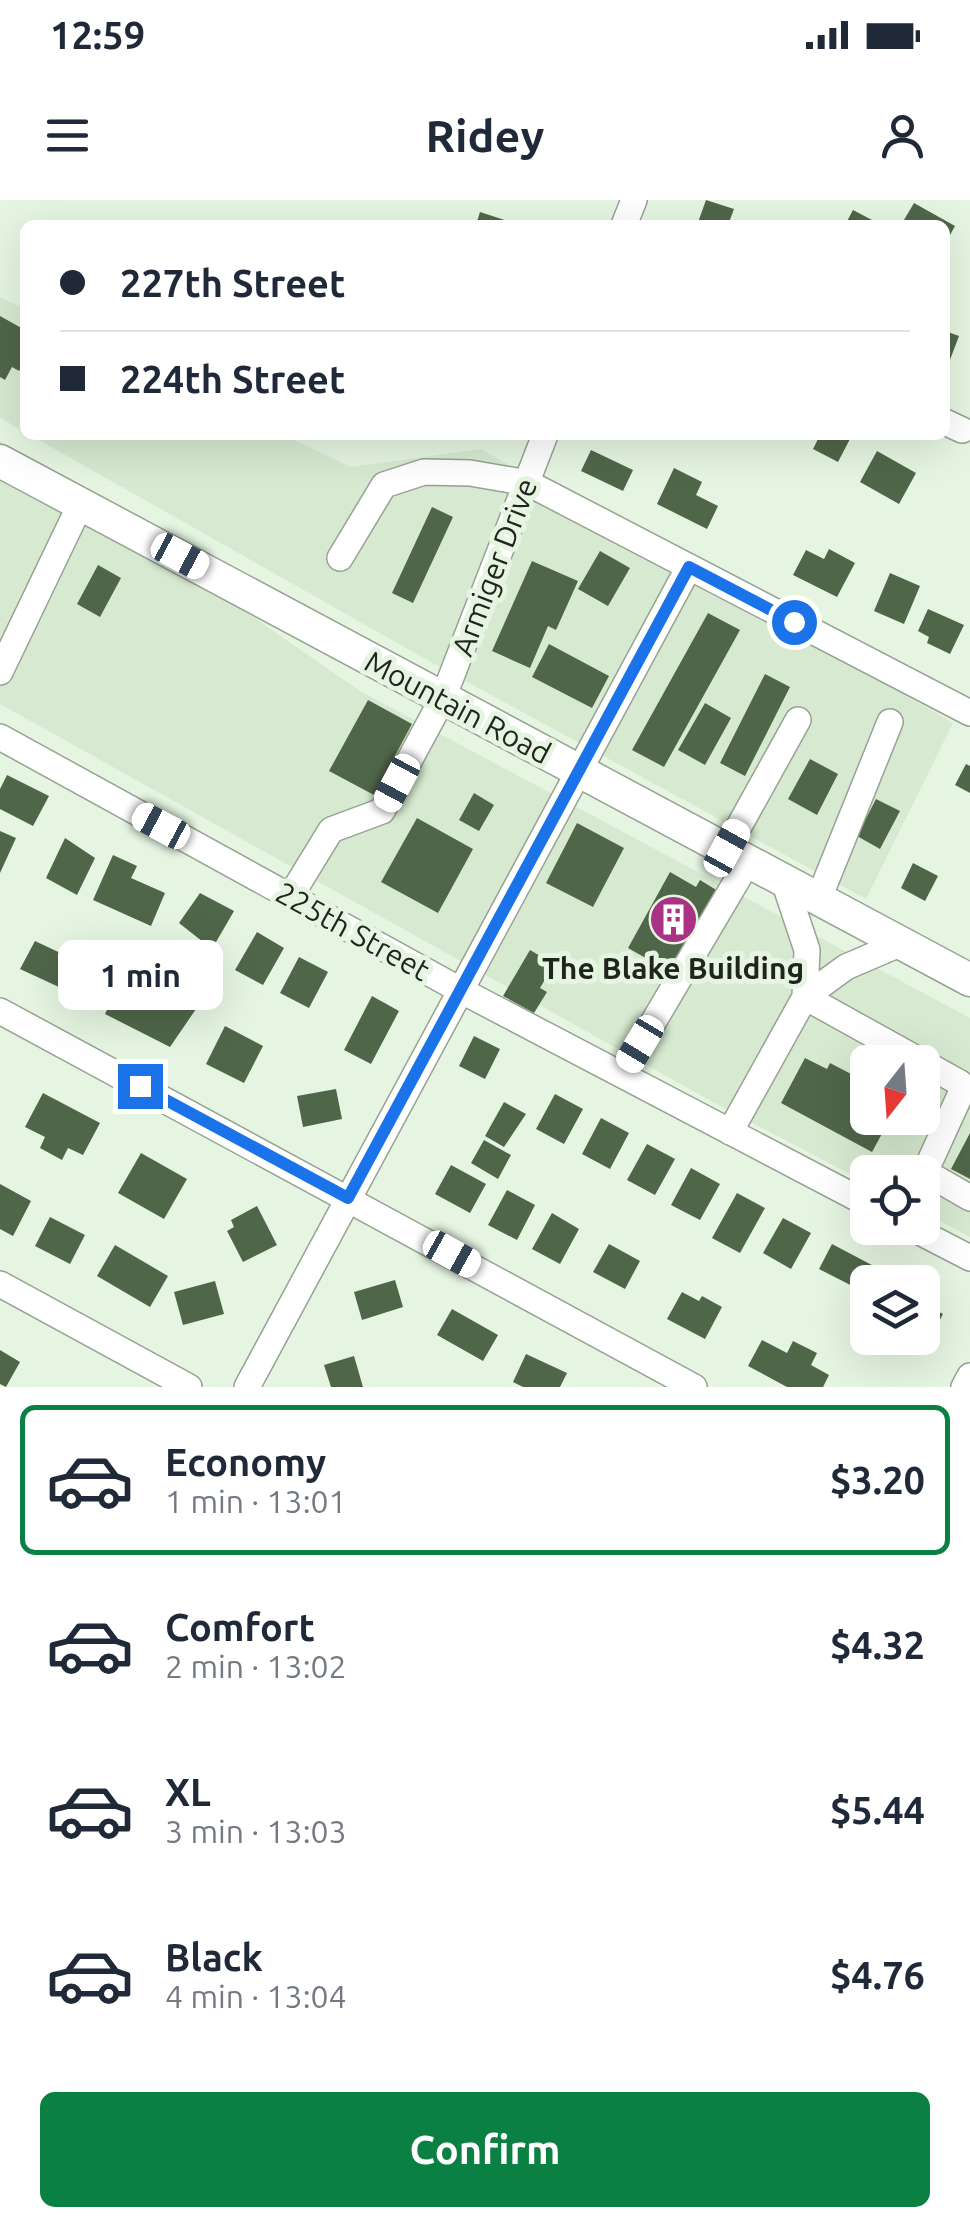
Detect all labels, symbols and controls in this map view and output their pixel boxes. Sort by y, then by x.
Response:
text: 12:59 [50,14,145,56]
icon: menu [40,108,95,163]
icon: person [875,108,930,163]
text: Ridey [426,110,544,161]
text: 227th Street [120,262,345,304]
text: 224th Street [120,358,345,400]
street label: Armiger Drive [445,474,543,660]
car [146,529,214,583]
route start [772,600,817,645]
street label: Mountain Road [359,644,557,770]
car [370,749,424,817]
car [127,799,195,853]
car [699,814,755,882]
street label: 225th Street [270,875,436,987]
building icon: The Blake Building [647,893,699,945]
callout: 1 min [58,941,222,1011]
place label: The Blake Building [542,951,804,985]
text: 1 min [100,957,181,993]
car [612,1011,668,1077]
north arrow [850,1045,940,1135]
map controls [850,1045,940,1355]
route end [118,1064,163,1109]
button: locate [850,1155,940,1245]
car [418,1226,486,1282]
button: layers [850,1265,940,1355]
icon: car [45,1435,135,1525]
text: Economy [165,1441,326,1483]
text: $3.20 [830,1459,925,1501]
text: 1 min · 13:01 [165,1483,347,1519]
icon: car [45,1600,135,1690]
text: Comfort [165,1606,315,1648]
text: $4.32 [830,1624,925,1666]
text: 2 min · 13:02 [165,1648,347,1684]
icon: car [45,1765,135,1855]
text: XL [165,1771,211,1813]
text: $5.44 [830,1789,925,1831]
text: 3 min · 13:03 [165,1813,347,1849]
icon: car [45,1930,135,2020]
text: Black [165,1936,263,1978]
text: $4.76 [830,1954,925,1996]
text: 4 min · 13:04 [165,1978,347,2014]
button: Confirm [40,2092,930,2207]

